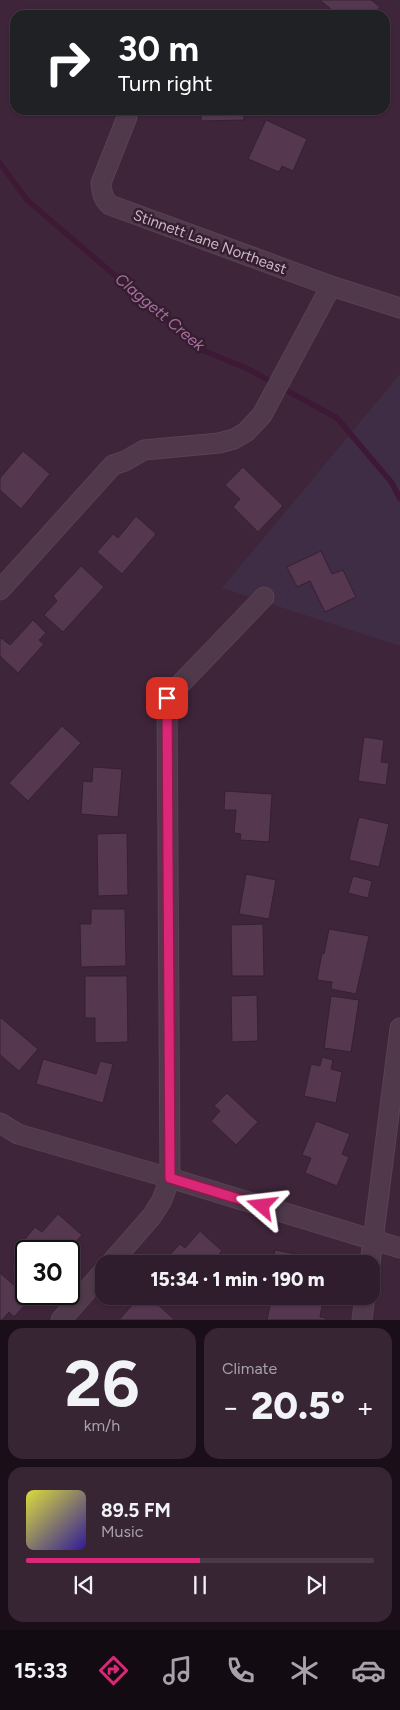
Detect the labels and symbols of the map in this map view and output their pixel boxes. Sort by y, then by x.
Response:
street label: Stinnett Lane Northeast [131,206,289,278]
water label: Claggett Creek [112,269,209,356]
pin [146,677,188,719]
position arrow [235,1179,287,1231]
speed limit sign: 30 [15,1240,80,1305]

